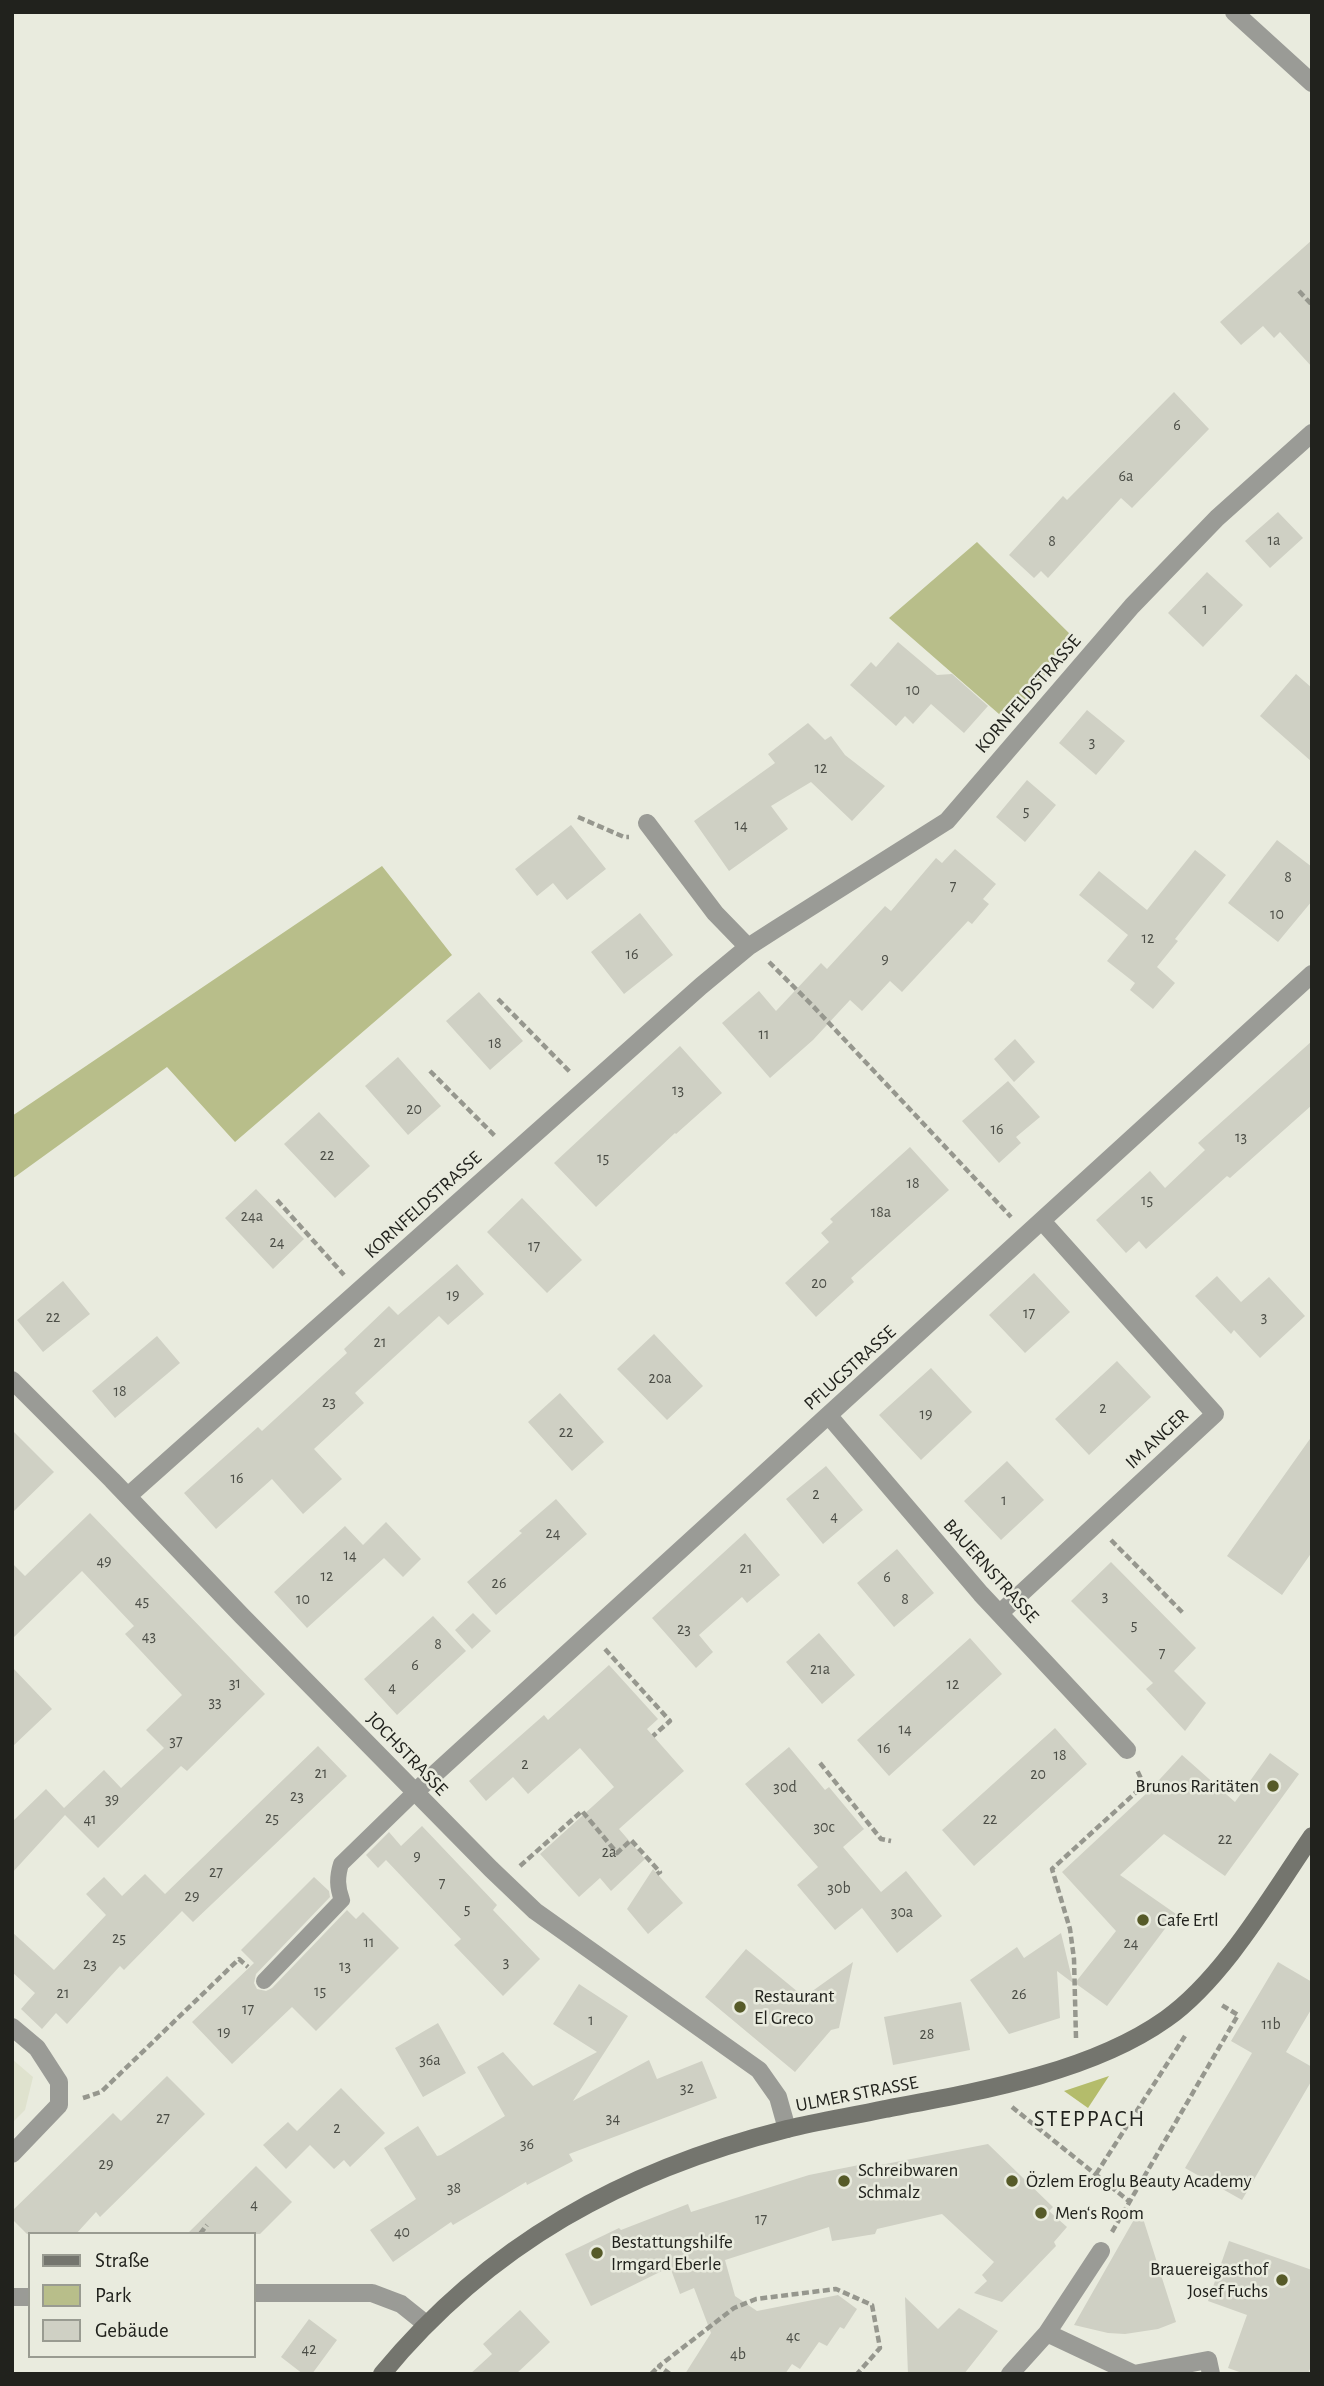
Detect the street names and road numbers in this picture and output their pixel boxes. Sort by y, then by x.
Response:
street label: KORNFELDSTRASSE [970,630,1086,758]
street label: KORNFELDSTRASSE [360,1146,486,1264]
street label: PFLUGSTRASSE [799,1321,901,1415]
street label: IM ANGER [1121,1404,1193,1474]
street label: BAUERNSTRASSE [938,1514,1044,1628]
street label: JOCHSTRASSE [362,1708,452,1800]
street label: ULMER STRASSE [794,2071,920,2117]

